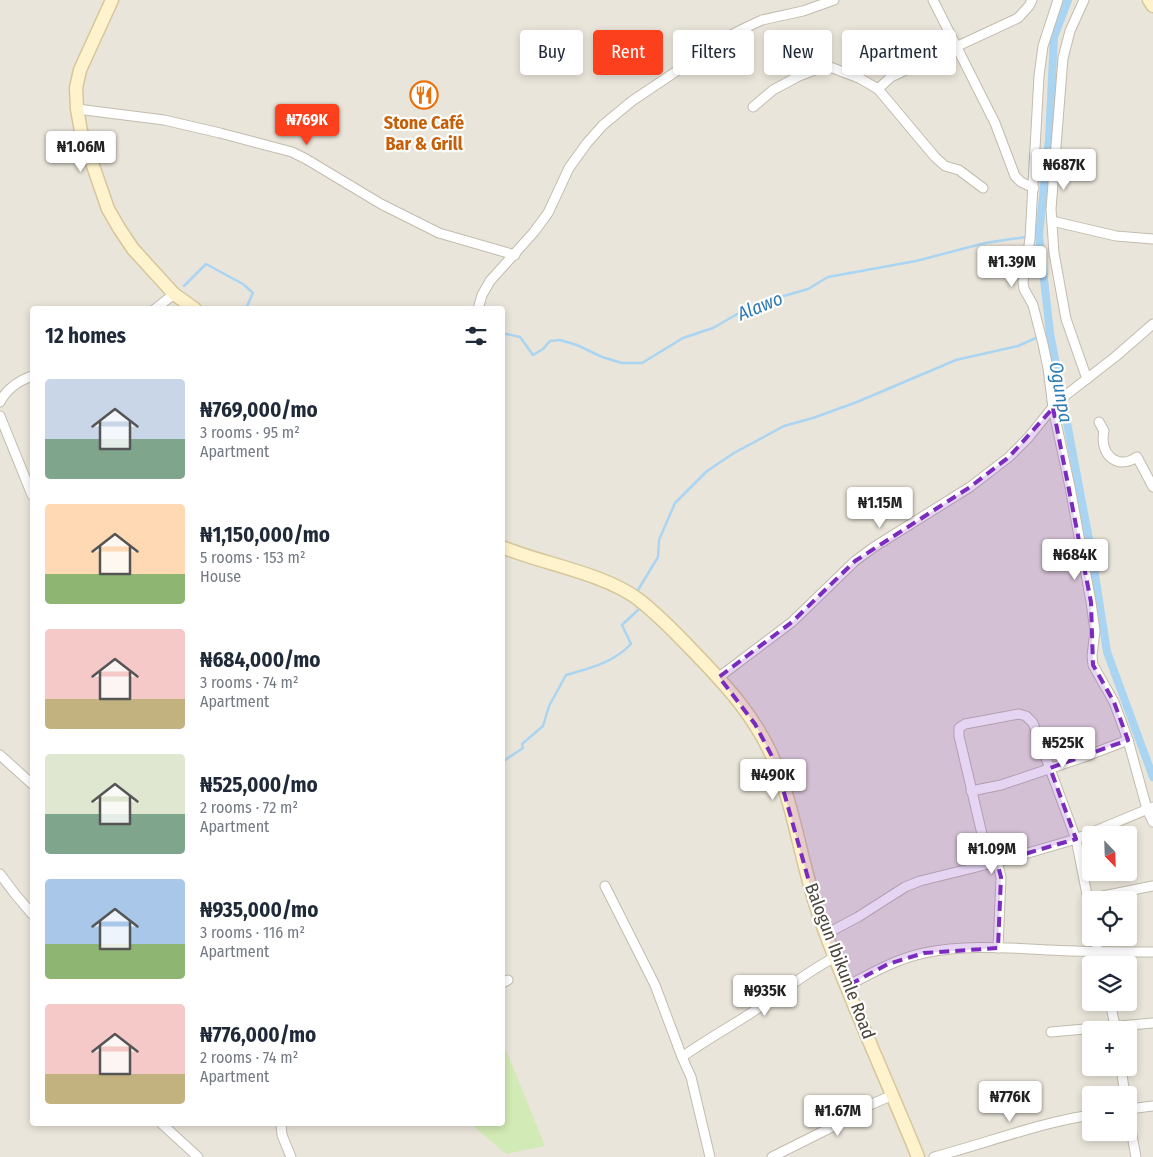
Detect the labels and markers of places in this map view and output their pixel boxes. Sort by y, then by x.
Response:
restaurant icon: Stone Café Bar & Grill [409,80,439,110]
pin: ₦769K [272,104,342,146]
place label: Stone Café Bar & Grill [384,112,464,155]
pin: ₦1.06M [40,130,122,173]
pin: ₦687K [1029,148,1099,191]
pin: ₦1.39M [971,246,1053,288]
pin: ₦1.15M [839,486,921,529]
pin: ₦684K [1040,538,1110,581]
pin: ₦525K [1028,726,1098,769]
pin: ₦490K [738,758,808,801]
pin: ₦1.09M [951,832,1033,875]
pin: ₦935K [730,974,800,1017]
pin: ₦776K [975,1080,1045,1123]
pin: ₦1.67M [797,1094,879,1137]

